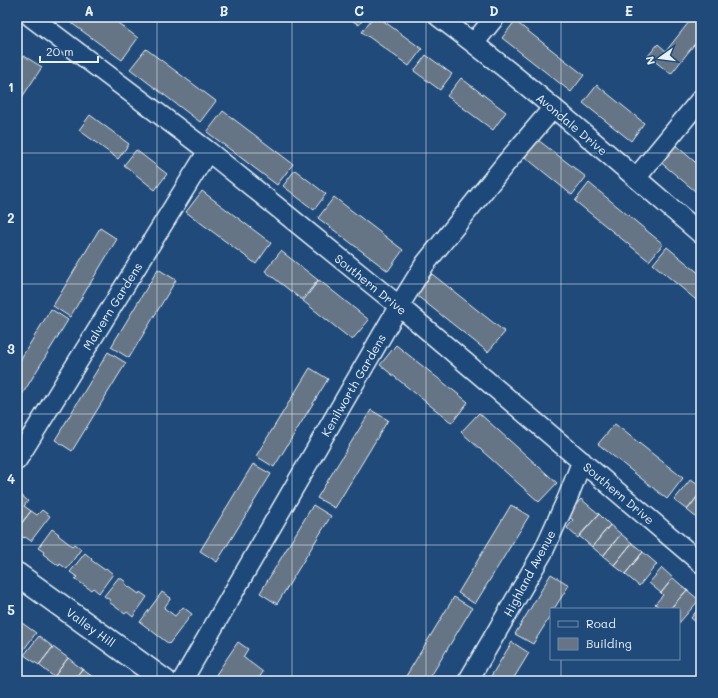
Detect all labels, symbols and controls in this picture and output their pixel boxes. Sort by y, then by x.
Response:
text: A [84,2,94,19]
text: B [220,2,229,19]
text: C [354,2,364,19]
text: D [489,2,499,19]
text: E [625,2,633,19]
scale bar [40,38,98,64]
north arrow [640,38,680,78]
text: 20 m [46,43,74,59]
text: N [642,55,658,66]
text: 1 [8,78,14,95]
street label: Avondale Drive [533,89,611,159]
text: 2 [7,209,15,226]
street label: Southern Drive [332,250,410,318]
street label: Malvern Gardens [79,259,145,353]
street label: Kenilworth Gardens [317,331,389,439]
text: 3 [7,340,15,357]
street label: Southern Drive [580,459,658,527]
text: 4 [7,470,15,487]
street label: Highland Avenue [499,527,559,619]
text: 5 [7,601,15,618]
street label: Valley Hill [63,604,119,650]
legend [550,608,680,660]
text: Road [586,615,616,631]
text: Building [586,635,632,651]

